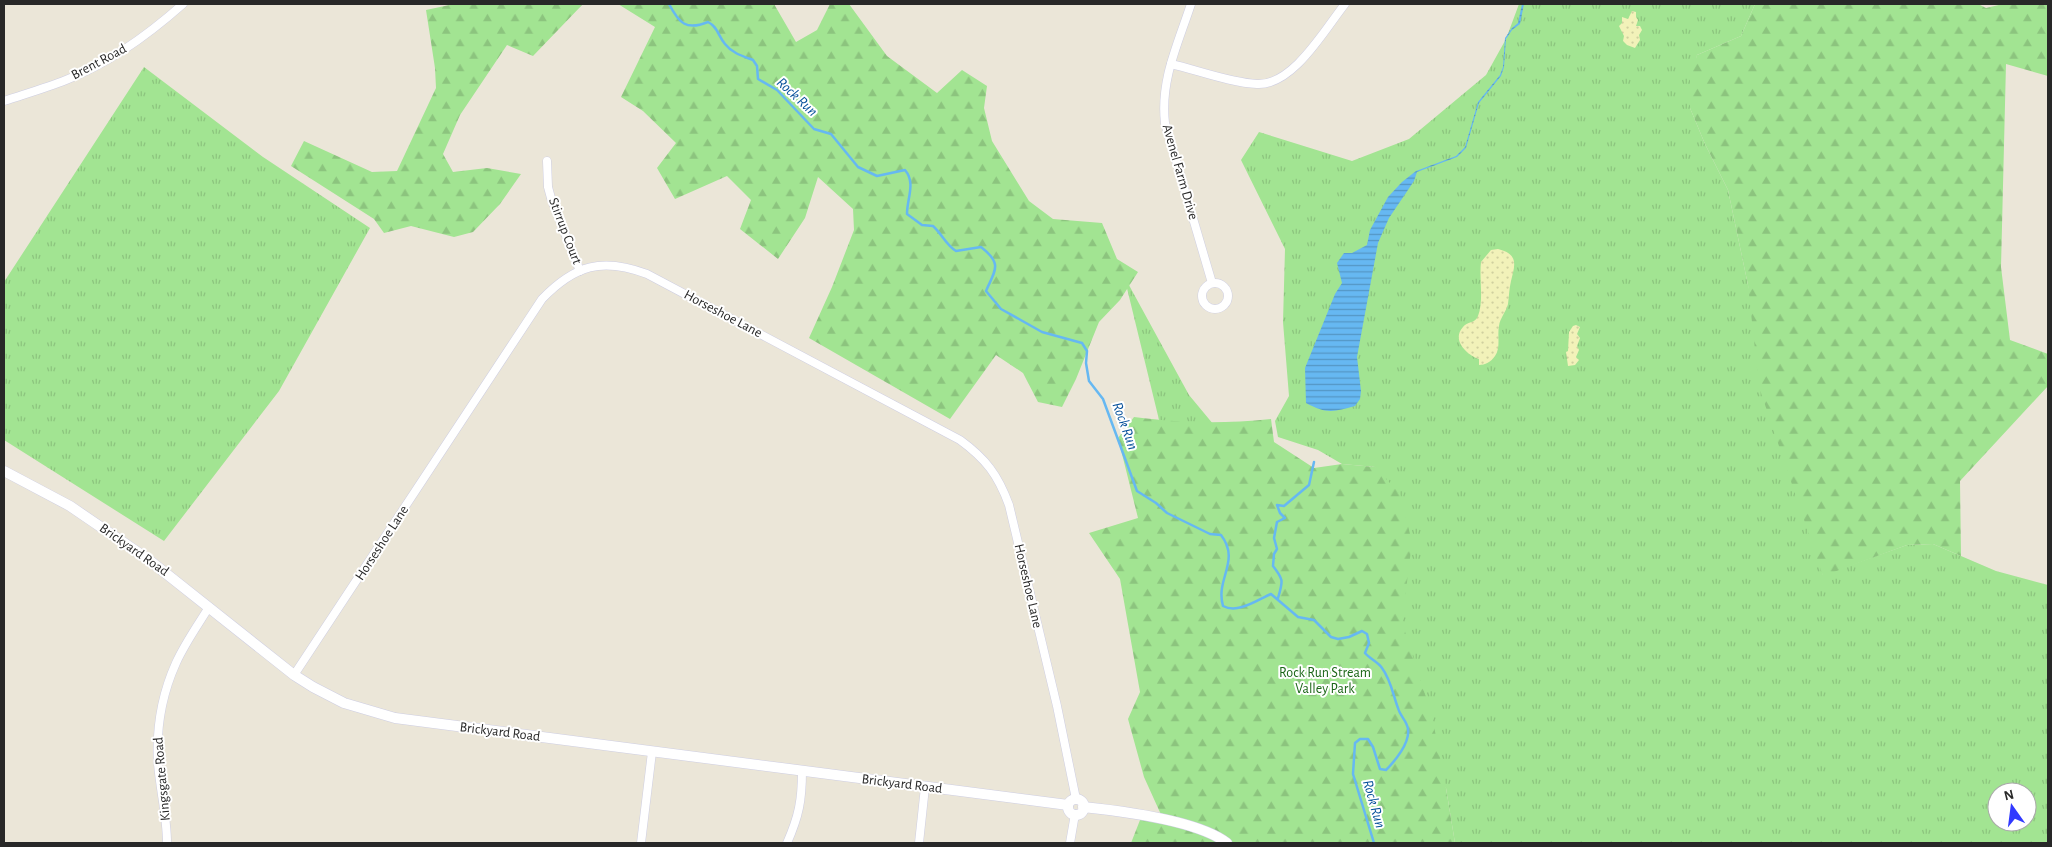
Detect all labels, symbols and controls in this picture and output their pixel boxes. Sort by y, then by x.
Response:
street label: Brent Road [69,42,129,82]
water label: Rock Run [774,75,820,119]
street label: Avenel Farm Drive [1160,123,1200,221]
street label: Stirrup Court [546,196,584,267]
street label: Horseshoe Lane [682,288,764,340]
water label: Rock Run [1109,400,1141,452]
street label: Horseshoe Lane [353,503,411,583]
street label: Brickyard Road [97,521,171,579]
street label: Horseshoe Lane [1011,542,1045,630]
park label: Rock Run Stream Valley Park [1279,666,1371,696]
street label: Brickyard Road [459,720,541,744]
street label: Kingsgate Road [151,736,173,822]
street label: Brickyard Road [861,772,943,796]
water label: Rock Run [1360,778,1388,830]
north arrow [1987,782,2037,832]
text: N [2003,787,2016,803]

